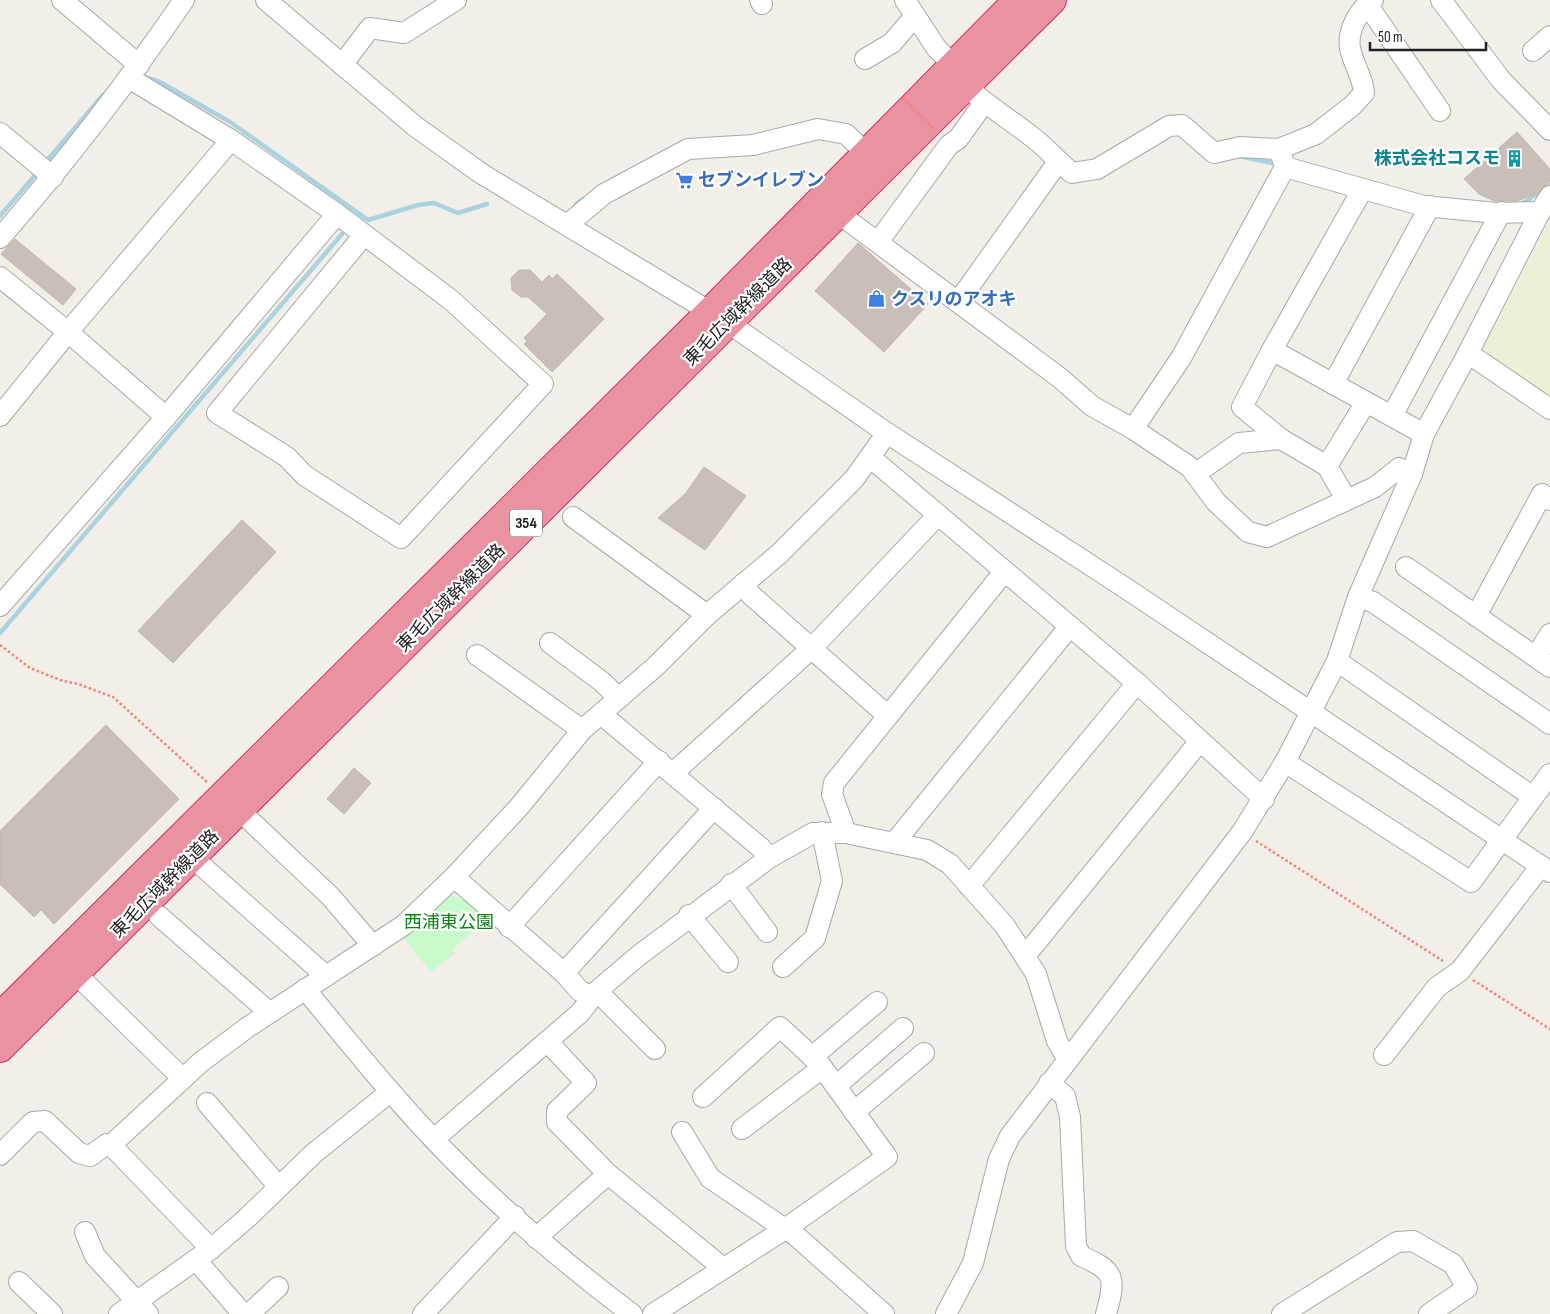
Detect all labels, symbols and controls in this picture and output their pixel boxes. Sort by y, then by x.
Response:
scale bar [1370,20,1486,52]
text: 50 m [1378,28,1403,47]
place label: 株式会社コスモ [1374,148,1500,169]
building icon: 株式会社コスモ [1504,148,1524,168]
supermarket icon: セブンイレブン [674,170,694,190]
place label: セブンイレブン [698,170,824,191]
street label: 東毛広域幹線道路 [680,254,796,370]
shop icon: クスリのアオキ [867,289,887,309]
place label: クスリのアオキ [891,289,1016,310]
road number: 354 [510,509,542,536]
street label: 東毛広域幹線道路 [393,540,509,656]
street label: 東毛広域幹線道路 [107,826,223,942]
park label: 西浦東公園 [404,912,494,933]

